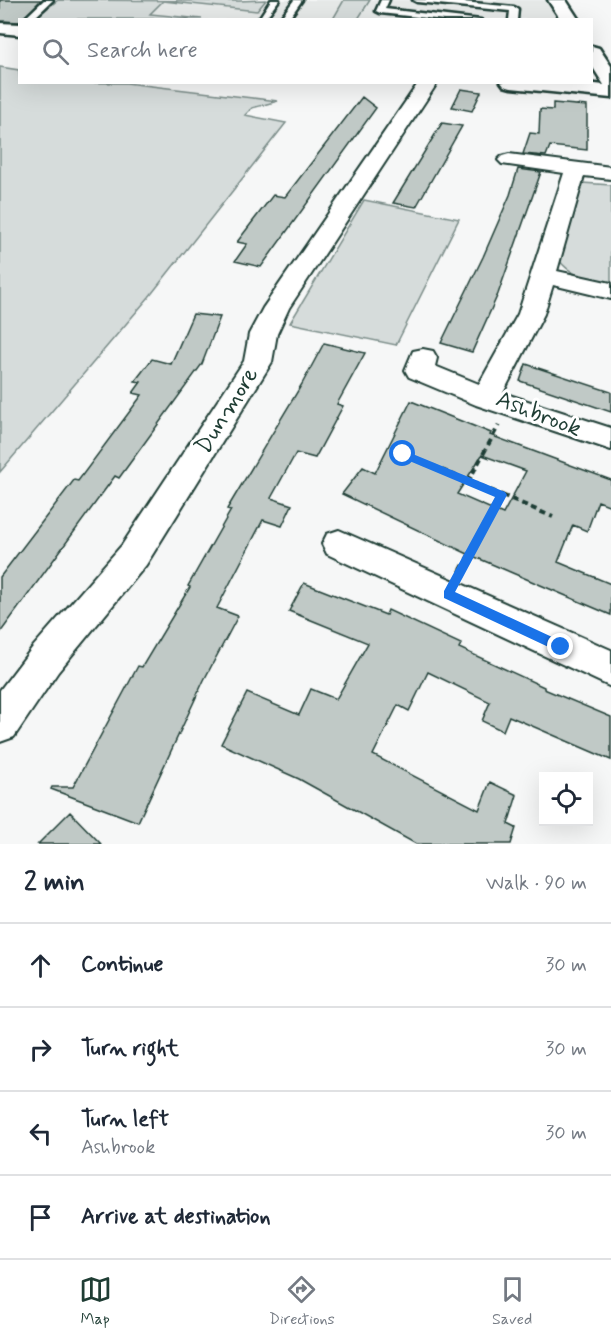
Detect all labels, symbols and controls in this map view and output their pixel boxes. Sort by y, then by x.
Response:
search box [18,18,593,84]
icon: search [39,35,72,68]
text: Search here [87,37,198,65]
street label: Dunmore [188,361,266,460]
street label: Ashbrook [491,384,586,445]
route start [389,440,415,466]
route end [547,633,573,659]
map controls [539,772,593,826]
button: locate [539,772,593,826]
text: 2 min [24,866,85,900]
text: Walk · 90 m [486,870,587,897]
icon: ahead [24,949,57,982]
text: Continue [81,951,163,979]
text: 30 m [545,952,587,979]
icon: right [24,1033,57,1066]
text: Turn right [81,1035,179,1063]
text: 30 m [545,1036,587,1063]
text: Turn left [81,1106,169,1134]
icon: left [24,1117,57,1150]
text: 30 m [545,1120,587,1147]
text: Ashbrook [81,1134,155,1161]
icon: arrive [24,1201,57,1234]
text: Arrive at destination [81,1203,271,1231]
tab: Map [79,1273,112,1330]
tab: Directions [269,1273,335,1330]
tab: Saved [492,1273,532,1330]

